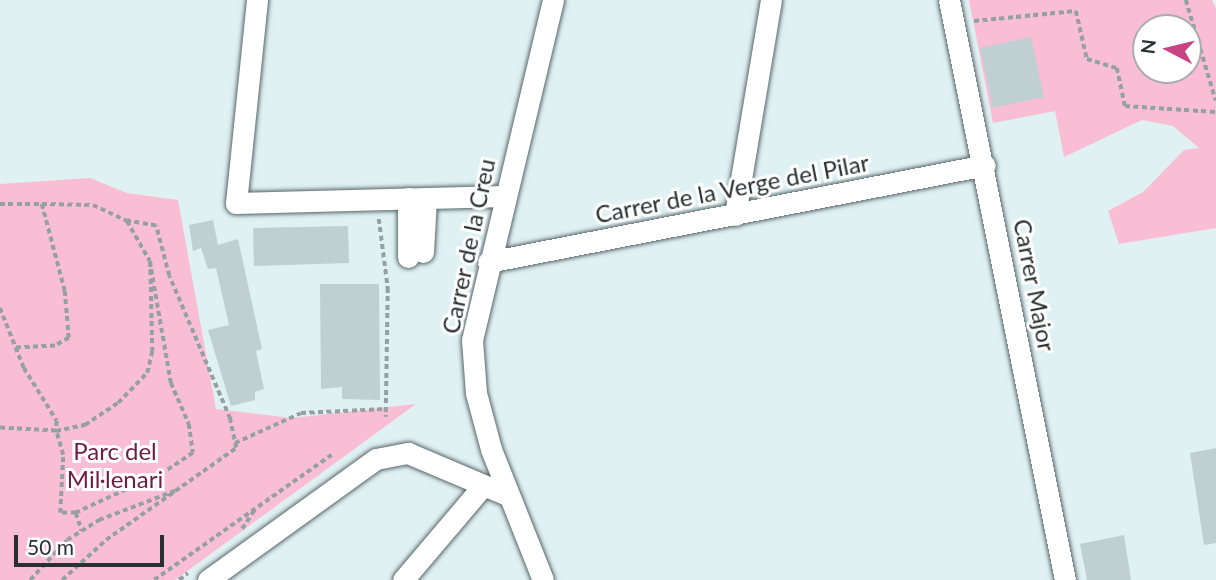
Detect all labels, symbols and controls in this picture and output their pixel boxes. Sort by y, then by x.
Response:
north arrow [1132,14,1202,84]
text: N [1135,38,1160,55]
street label: Carrer de la Verge del Pilar [592,147,872,229]
street label: Carrer de la Creu [435,156,501,336]
street label: Carrer Major [1008,216,1062,354]
park label: Parc del Mil·lenari [67,437,163,493]
scale bar [18,520,168,564]
text: 50 m [27,534,74,559]

